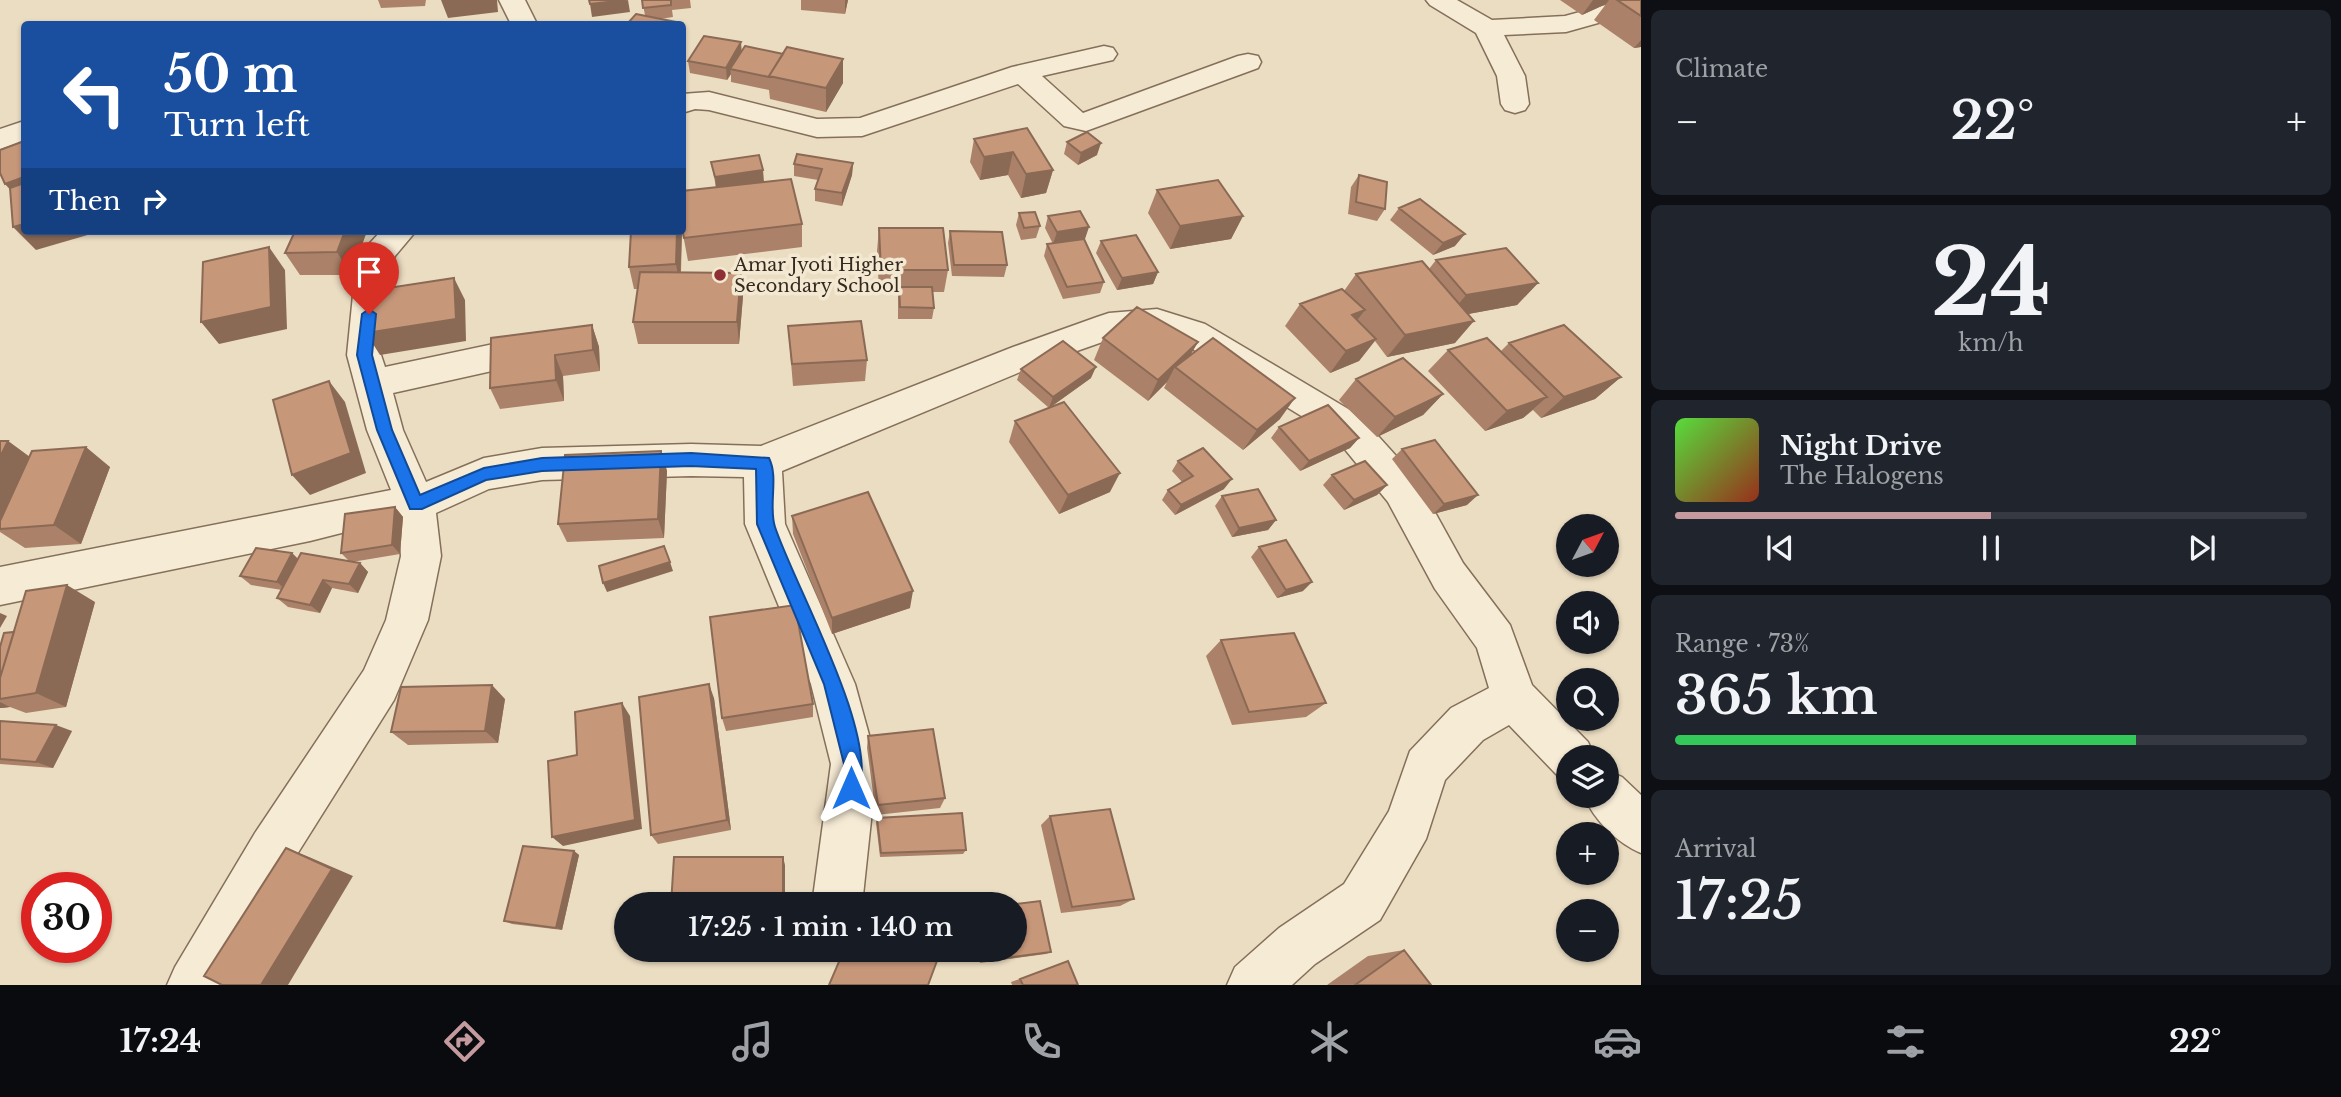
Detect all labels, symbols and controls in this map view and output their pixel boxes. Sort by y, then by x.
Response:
text: 50 m [164,44,297,105]
icon: left [49,49,140,140]
text: Climate [1675,55,1768,83]
text: 22° [1951,89,2035,153]
text: − [1675,98,1699,145]
text: + [2286,98,2307,145]
text: Turn left [164,105,310,145]
icon: right [135,182,173,220]
text: Then [49,185,121,217]
text: 24 [1931,227,2051,340]
pin [339,242,399,314]
icon: arrive [350,253,388,291]
place label: Amar Jyoti Higher Secondary School [733,254,903,297]
marker: Amar Jyoti Higher Secondary School [712,267,728,283]
text: km/h [1958,329,2024,357]
text: Night Drive [1780,430,1942,462]
text: The Halogens [1780,462,1944,490]
north arrow [1556,514,1619,578]
map controls [1556,514,1619,962]
icon: previous [1761,529,1799,567]
icon: pause [1972,529,2010,567]
icon: next [2183,529,2221,567]
button: sound [1556,591,1619,654]
text: Range · 73% [1675,630,1809,658]
text: 365 km [1675,664,1878,728]
button: search [1556,668,1619,731]
button: layers [1556,745,1619,808]
position arrow [814,751,888,825]
button: + [1556,822,1619,885]
text: Arrival [1675,835,1756,863]
text: 17:25 [1675,869,1803,933]
speed limit sign: 30 [21,872,112,963]
button: − [1556,899,1619,962]
text: 17:25 · 1 min · 140 m [688,911,953,943]
icon: directions [440,1017,489,1066]
icon: music [728,1017,777,1066]
icon: phone [1017,1017,1066,1066]
icon: climate [1305,1017,1354,1066]
icon: car [1593,1017,1642,1066]
icon: filters [1881,1017,1930,1066]
text: 17:24 [120,1021,201,1061]
text: 22° [2169,1021,2221,1061]

